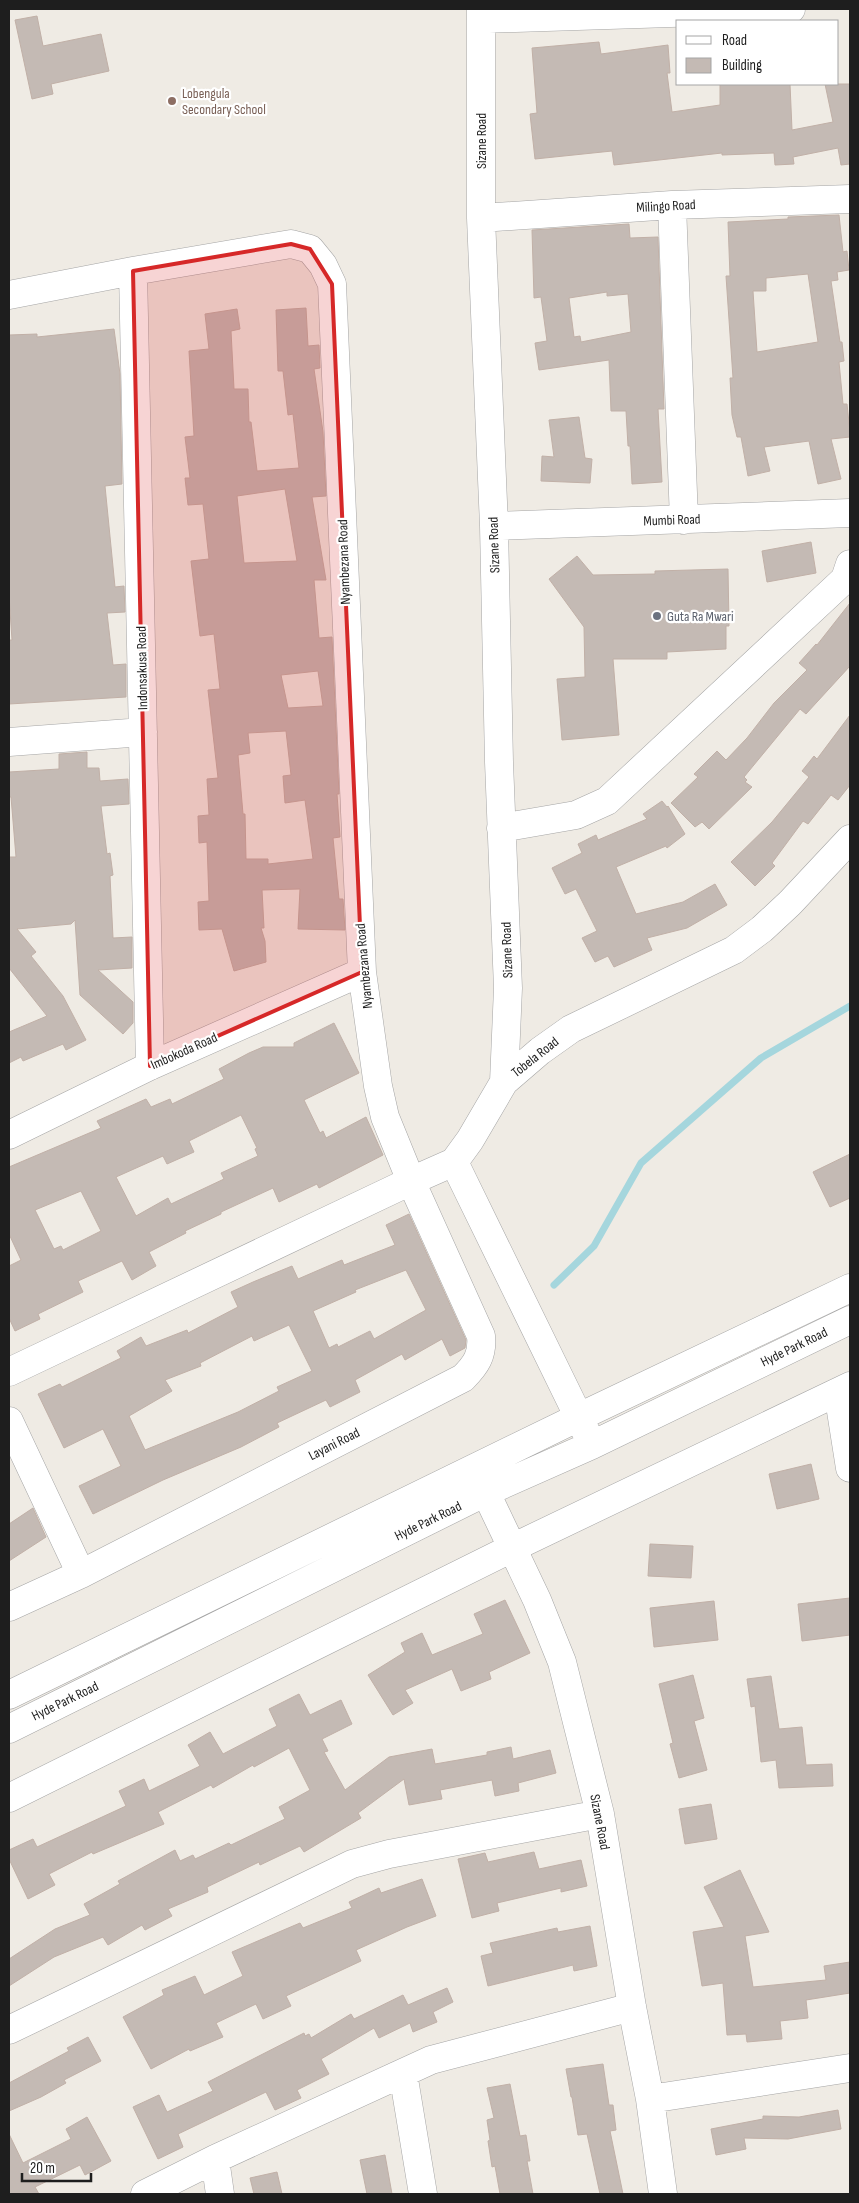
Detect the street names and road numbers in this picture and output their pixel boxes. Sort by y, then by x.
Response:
street label: Sizane Road [473,113,490,169]
street label: Milingo Road [636,196,696,216]
street label: Mumbi Road [643,511,701,529]
street label: Sizane Road [485,516,503,573]
street label: Nyambezana Road [334,519,354,605]
street label: Indonsakusa Road [133,626,151,710]
street label: Sizane Road [498,921,516,978]
street label: Nyambezana Road [352,923,376,1009]
street label: Imbokoda Road [148,1029,220,1073]
street label: Tobela Road [508,1033,562,1081]
street label: Hyde Park Road [758,1323,830,1370]
street label: Layani Road [306,1424,363,1464]
street label: Hyde Park Road [392,1497,464,1544]
street label: Hyde Park Road [29,1677,101,1724]
street label: Sizane Road [586,1793,614,1851]

